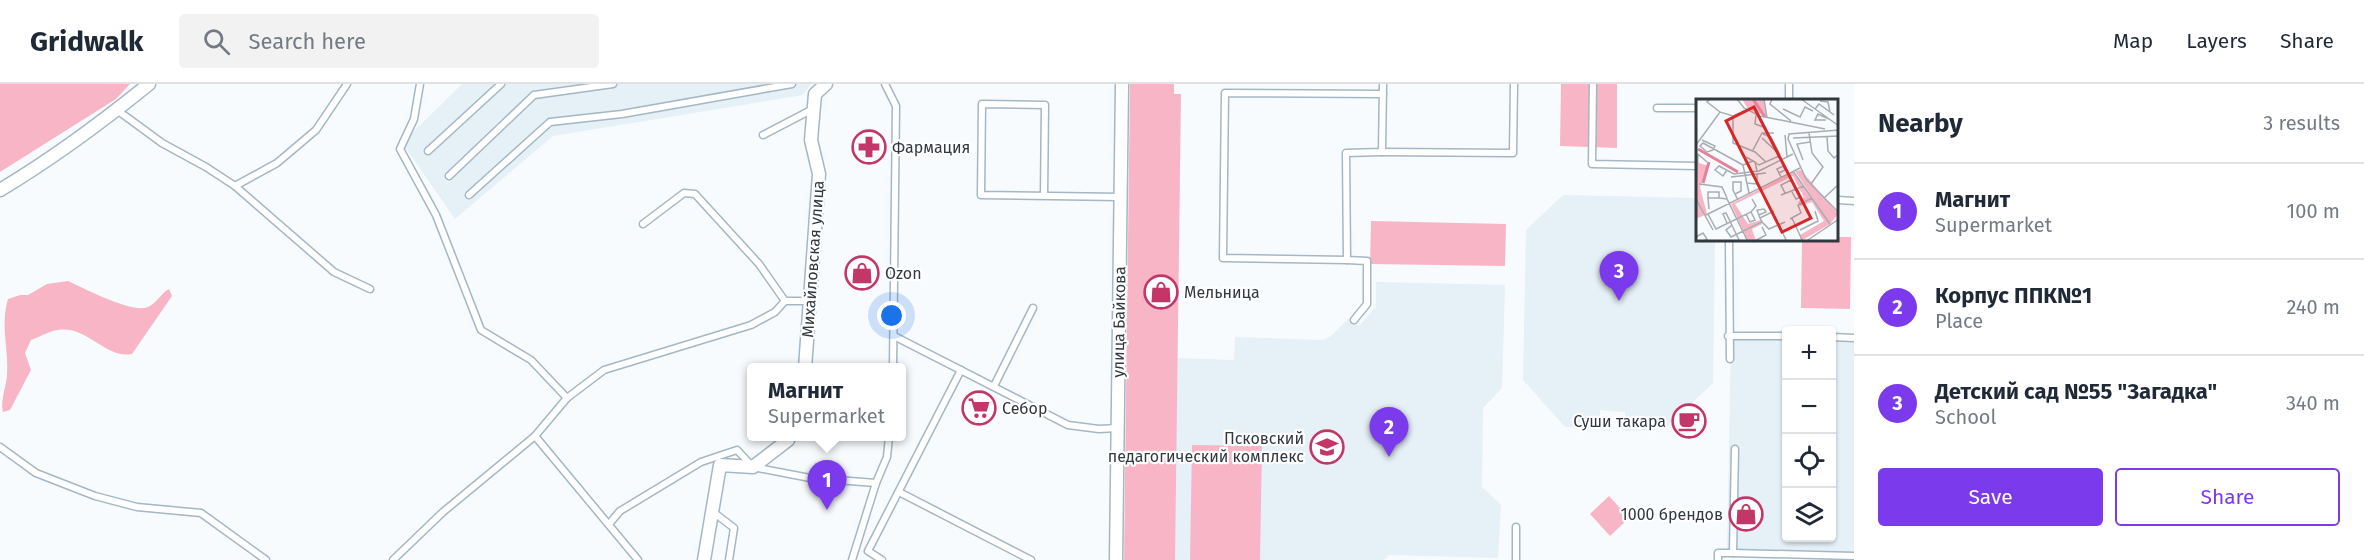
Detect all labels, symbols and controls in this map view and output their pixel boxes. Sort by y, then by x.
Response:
search box [179,14,599,68]
text: Gridwalk [30,25,143,58]
icon: search [200,25,233,58]
text: Search here [248,28,366,55]
text: Map [2113,28,2153,54]
text: Layers [2186,28,2247,54]
text: Share [2280,28,2334,54]
inset map [1696,99,1839,242]
text: Nearby [1878,108,1963,139]
text: 3 results [2263,111,2340,135]
pharmacy icon: Фармация [851,129,887,165]
place label: Фармация [892,138,970,157]
street label: Михайловская улица [798,180,828,338]
text: Магнит [1935,186,2010,213]
text: 1 [1893,199,1902,223]
text: 100 m [2287,199,2340,223]
text: Supermarket [1935,213,2052,237]
pin: 3 [1600,252,1638,301]
shop icon: Ozon [844,255,880,291]
place label: Ozon [885,264,922,283]
street label: улица Байкова [1109,266,1129,378]
shop icon: Мельница [1143,274,1179,310]
text: Корпус ППК№1 [1935,282,2092,309]
place label: Мельница [1184,283,1260,302]
text: 2 [1892,295,1903,319]
text: 240 m [2286,295,2340,319]
your location [877,301,906,330]
text: Place [1935,309,1983,333]
map controls [1782,326,1836,542]
button: + [1782,326,1836,380]
popup [747,363,906,441]
text: Магнит [768,377,843,404]
text: Детский сад №55 "Загадка" [1935,378,2217,405]
button: − [1782,380,1836,434]
supermarket icon: Себор [961,390,997,426]
text: 3 [1892,391,1903,415]
text: 340 m [2286,391,2340,415]
place label: Себор [1002,399,1047,418]
cafe icon: Суши такара [1671,403,1707,439]
text: Supermarket [768,404,885,428]
text: School [1935,405,1996,429]
pin: 2 [1370,408,1408,457]
place label: Суши такара [1573,412,1666,431]
place label: Псковский педагогический комплекс [1108,429,1304,466]
school or university icon: Псковский педагогический комплекс [1309,429,1345,465]
button: locate [1782,434,1836,488]
pin: 1 [808,460,846,510]
button: Save [1878,468,2103,526]
button: Share [2115,468,2340,526]
button: layers [1782,488,1836,542]
shop icon: 1000 брендов [1728,496,1764,532]
place label: 1000 брендов [1621,505,1723,524]

